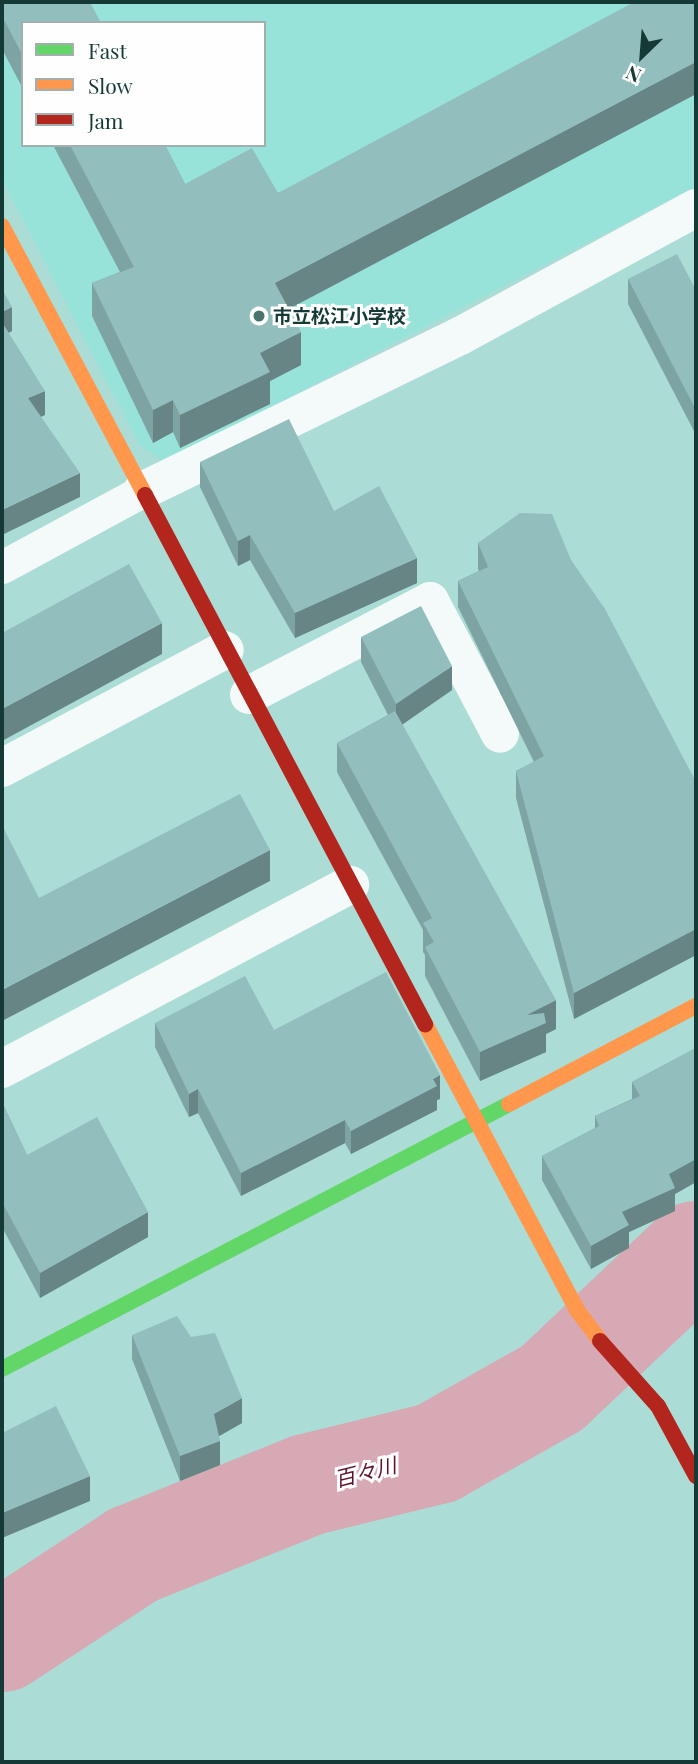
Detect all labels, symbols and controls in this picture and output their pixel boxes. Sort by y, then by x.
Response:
legend [21,21,266,147]
north arrow [607,21,677,91]
text: Fast [88,36,127,64]
text: N [621,60,645,90]
text: Slow [88,71,133,99]
text: Jam [88,106,124,134]
place label: 市立松江小学校 [273,305,406,327]
marker: 市立松江小学校 [251,308,267,324]
water label: 百々川 [331,1451,399,1491]

